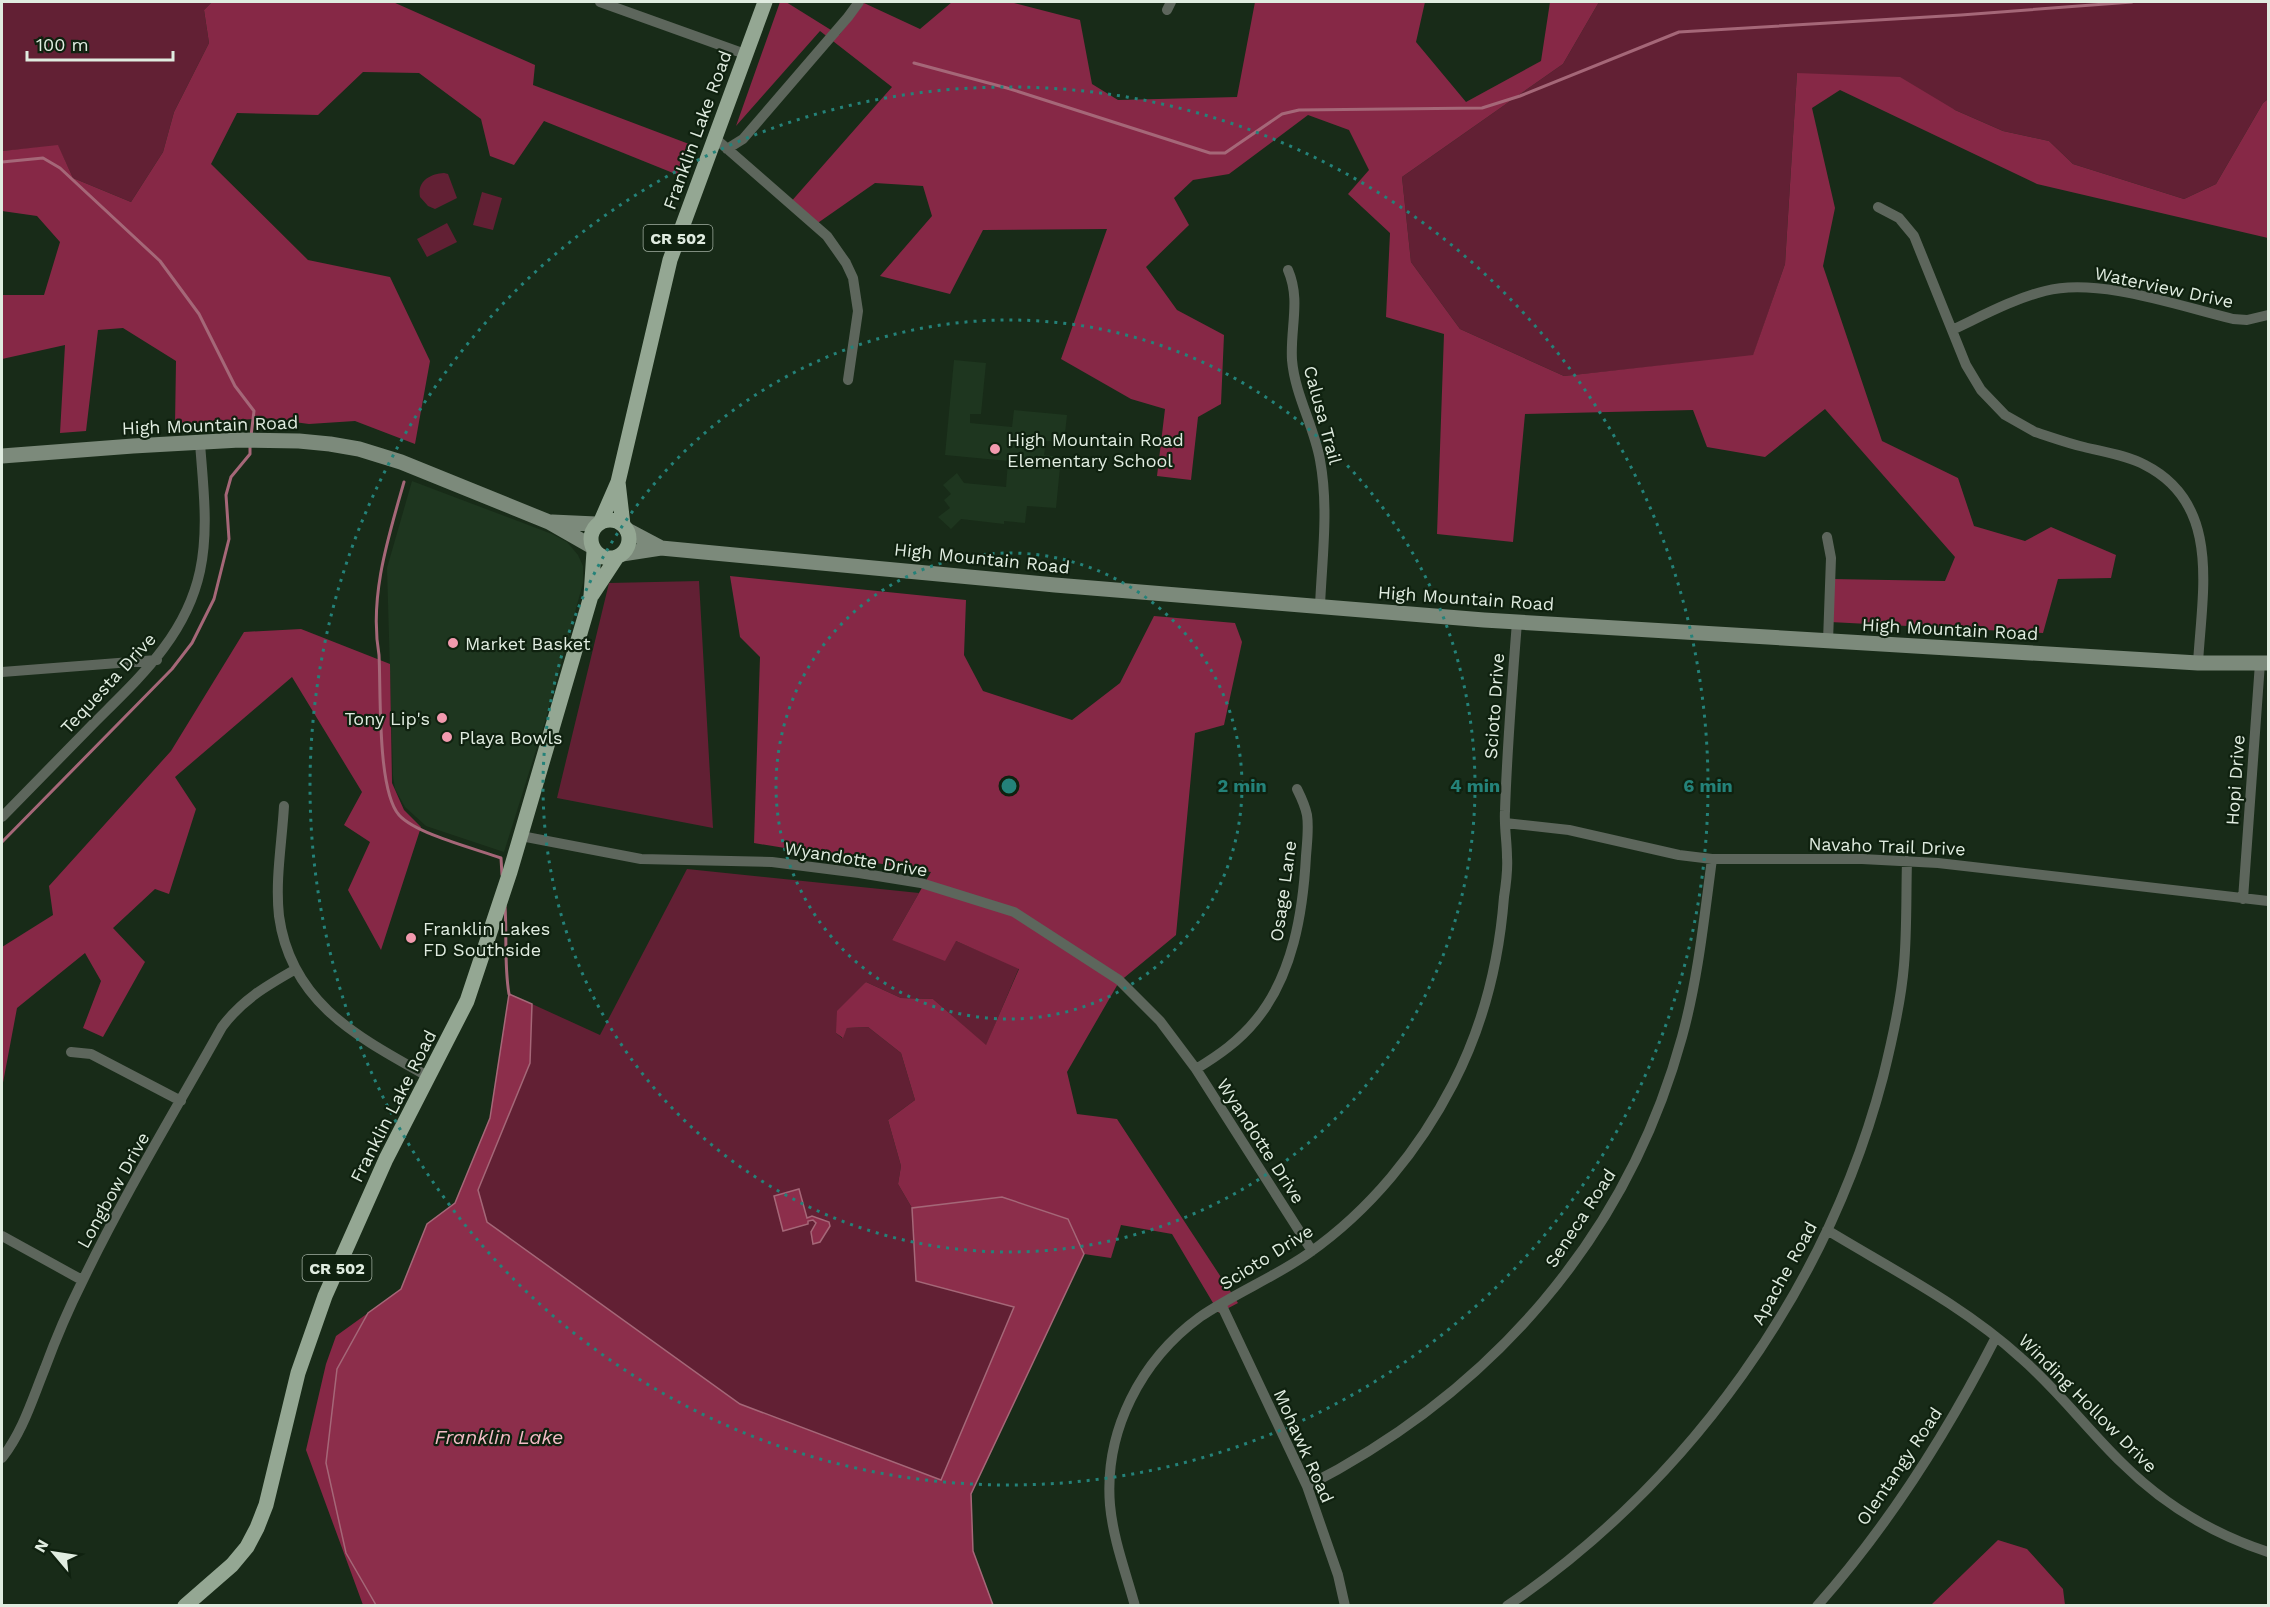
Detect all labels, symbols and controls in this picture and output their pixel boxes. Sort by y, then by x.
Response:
scale bar [27,24,172,62]
text: 100 m [36,34,89,55]
street label: Franklin Lake Road [658,48,736,212]
road number: CR 502 [644,225,712,251]
street label: Waterview Drive [2093,262,2235,312]
street label: Calusa Trail [1300,363,1346,467]
street label: High Mountain Road [121,411,299,439]
place label: High Mountain Road Elementary School [1007,429,1184,471]
marker: High Mountain Road Elementary School [988,442,1002,456]
street label: High Mountain Road [893,538,1071,578]
street label: High Mountain Road [1377,581,1555,615]
street label: High Mountain Road [1861,614,2039,644]
street label: Tequesta Drive [56,628,160,738]
place label: Market Basket [465,633,591,654]
marker: Market Basket [446,636,460,650]
street label: Scioto Drive [1480,652,1508,760]
place label: Tony Lip's [344,708,430,729]
marker: Tony Lip's [435,711,449,725]
place label: Playa Bowls [459,727,562,748]
marker: Playa Bowls [440,730,454,744]
street label: Hopi Drive [2221,734,2249,826]
text: 2 min [1217,775,1267,796]
text: 4 min [1450,775,1500,796]
text: 6 min [1683,775,1733,796]
centre of rings [999,776,1019,796]
street label: Navaho Trail Drive [1808,833,1966,859]
street label: Wyandotte Drive [783,837,929,881]
street label: Osage Lane [1266,839,1300,943]
place label: Franklin Lakes FD Southside [423,918,550,960]
marker: Franklin Lakes FD Southside [404,931,418,945]
street label: Franklin Lake Road [346,1026,440,1186]
street label: Wyandotte Drive [1213,1075,1309,1207]
street label: Longbow Drive [72,1128,154,1252]
street label: Seneca Road [1540,1165,1620,1271]
street label: Apache Road [1747,1218,1821,1328]
street label: Scioto Drive [1215,1220,1317,1294]
road number: CR 502 [302,1255,372,1281]
street label: Winding Hollow Drive [2014,1329,2162,1477]
street label: Mohawk Road [1270,1386,1338,1506]
street label: Olentangy Road [1852,1403,1946,1529]
water label: Franklin Lake [435,1425,563,1449]
north arrow [24,1523,84,1583]
text: N [30,1536,53,1556]

